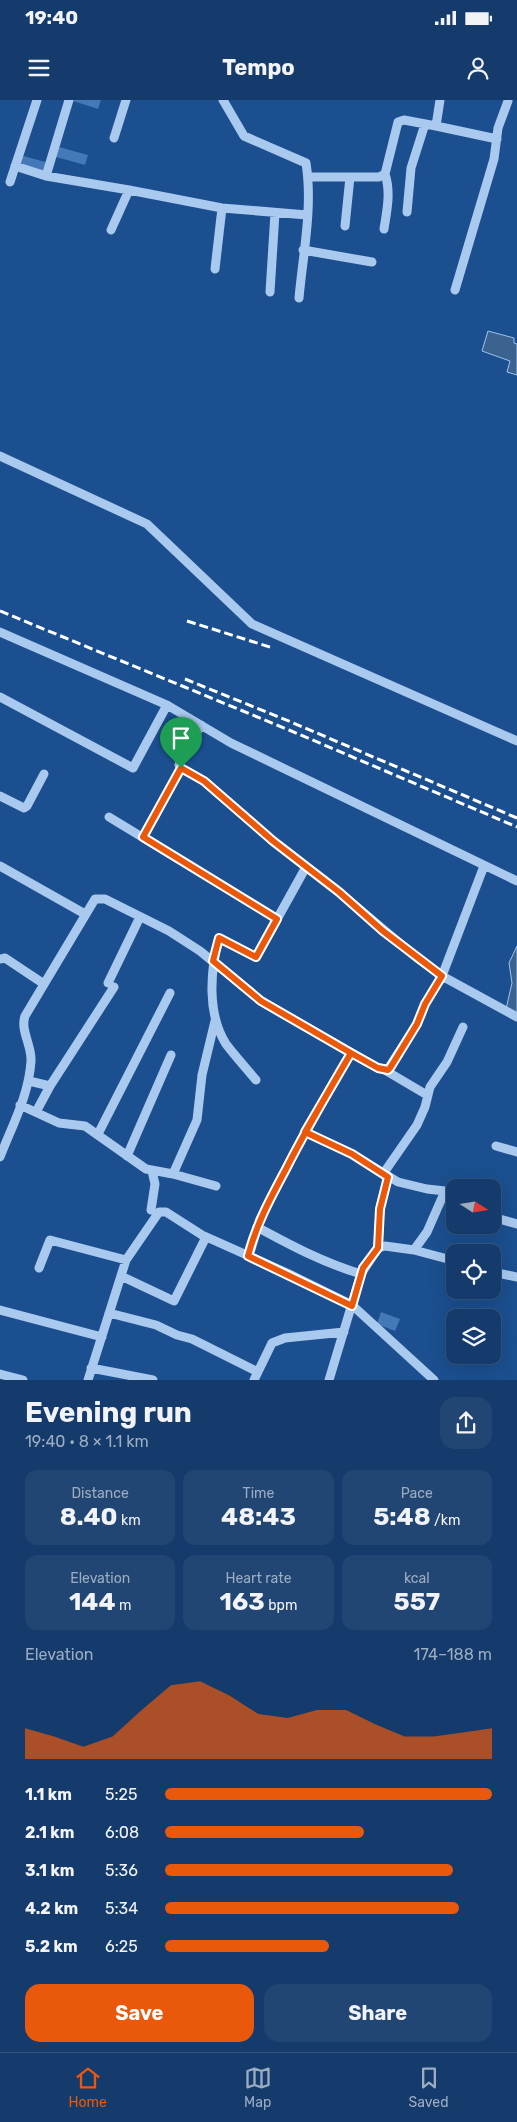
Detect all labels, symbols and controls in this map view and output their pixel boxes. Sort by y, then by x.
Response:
text: 19:40 [25,6,78,29]
icon: menu [25,54,53,82]
text: Tempo [222,54,295,81]
icon: person [464,54,492,82]
pin [160,717,202,768]
icon: arrive [167,724,195,752]
north arrow [446,1179,501,1234]
map controls [446,1179,501,1364]
button: locate [446,1244,501,1299]
button: layers [446,1309,501,1364]
text: Evening run [25,1396,192,1429]
button: share [440,1397,492,1449]
text: 19:40 · 8 × 1.1 km [25,1432,149,1451]
text: Distance [71,1485,129,1502]
text: Time [243,1485,274,1502]
text: Pace [401,1485,433,1502]
text: 8.40 [60,1502,118,1531]
text: 48:43 [221,1502,296,1531]
text: 5:48 [373,1502,431,1531]
text: km [118,1512,141,1529]
text: /km [431,1512,460,1529]
text: Elevation [70,1570,130,1587]
text: Heart rate [226,1570,291,1587]
text: kcal [404,1570,430,1587]
text: 144 [69,1587,116,1616]
text: 163 [220,1587,265,1616]
text: 557 [394,1587,440,1616]
text: m [116,1597,131,1614]
text: bpm [265,1597,297,1614]
text: Elevation [25,1645,94,1664]
text: 174–188 m [414,1645,492,1664]
text: 1.1 km [25,1785,72,1804]
text: 5:25 [105,1785,138,1804]
text: 2.1 km [25,1823,74,1842]
text: 6:08 [105,1823,139,1842]
text: 3.1 km [25,1861,74,1880]
text: 5:36 [105,1861,138,1880]
text: 4.2 km [25,1899,78,1918]
text: 5:34 [105,1899,138,1918]
text: 5.2 km [25,1937,78,1956]
text: 6:25 [105,1937,138,1956]
button: Save [25,1984,254,2042]
button: Share [264,1984,492,2042]
tab: Home [68,2064,107,2111]
tab: Map [244,2064,272,2111]
tab: Saved [409,2064,449,2111]

